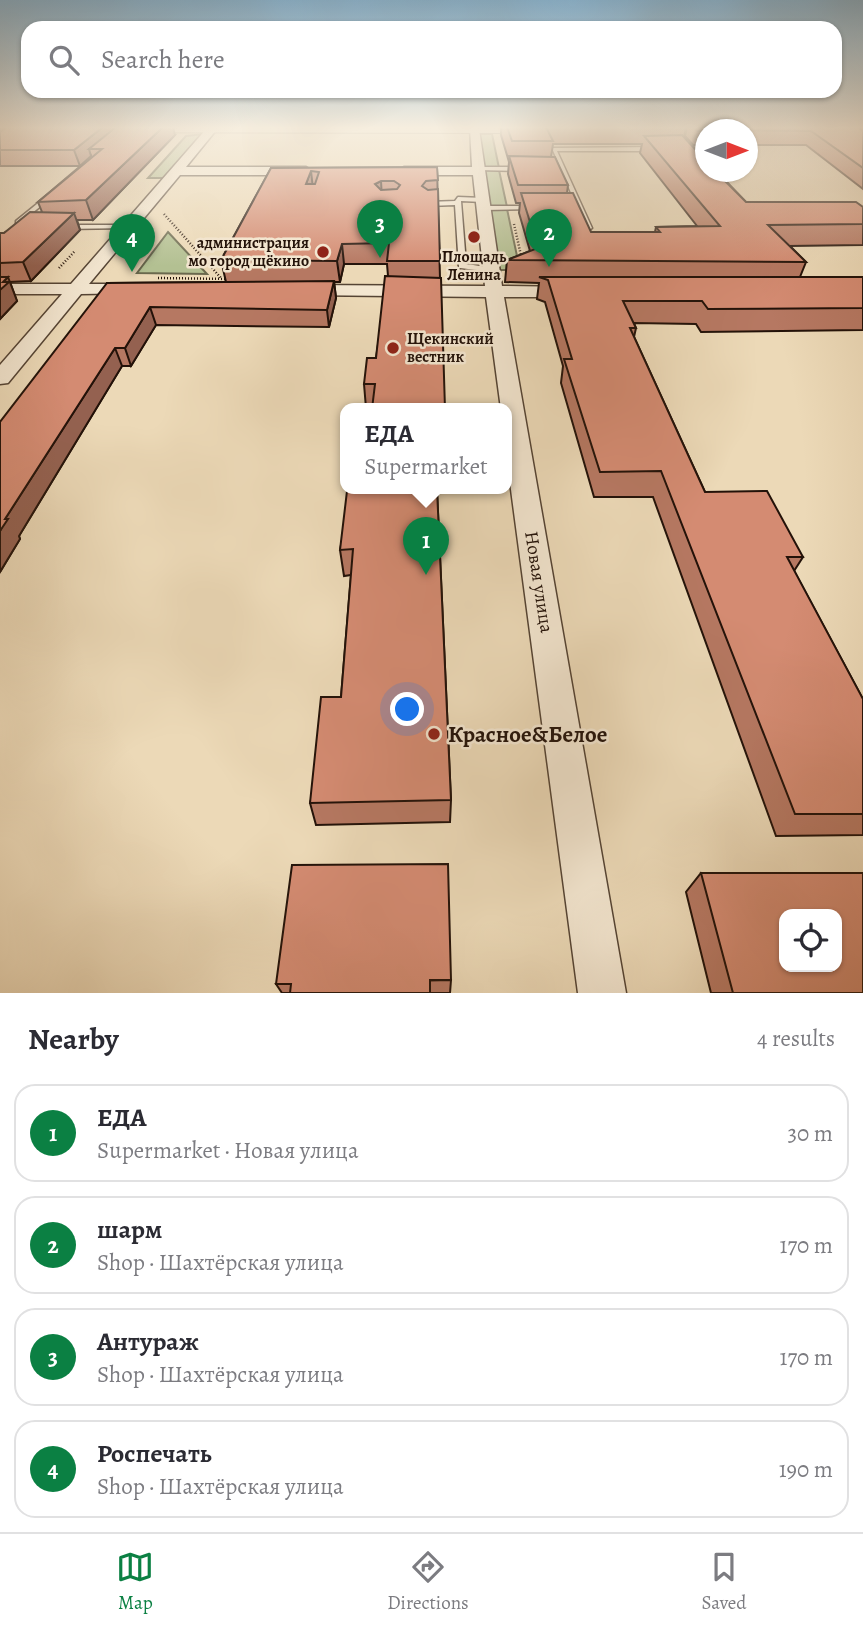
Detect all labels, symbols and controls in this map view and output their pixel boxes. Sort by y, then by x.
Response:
search box [21,21,842,98]
icon: search [45,41,83,79]
text: Search here [101,42,225,77]
north arrow [695,119,758,182]
pin: 3 [357,200,403,258]
pin: 2 [526,209,572,267]
pin: 4 [109,214,155,272]
marker: Площадь Ленина [466,229,482,245]
place label: администрация мо город щёкино [188,232,309,272]
marker: администрация мо город щёкино [315,244,331,260]
place label: Площадь Ленина [442,246,507,286]
place label: Щекинский вестник [407,328,494,368]
marker: Щекинский вестник [385,340,401,356]
popup [340,403,512,494]
text: ЕДА [364,416,414,451]
text: Supermarket [364,451,488,482]
pin: 1 [403,517,449,575]
street label: Новая улица [518,529,560,635]
your location [390,692,424,726]
place label: Красное&Белое [448,719,607,750]
marker: Красное&Белое [426,726,442,742]
map controls [779,909,842,972]
button: locate [779,909,842,972]
text: Nearby [28,1019,119,1059]
text: 4 results [757,1023,835,1054]
text: ЕДА [97,1100,147,1135]
text: 1 [49,1118,57,1149]
text: 30 m [787,1118,833,1149]
text: Supermarket · Новая улица [97,1135,359,1166]
text: шарм [97,1212,162,1247]
text: 2 [47,1230,59,1261]
text: 170 m [780,1230,833,1261]
text: Shop · Шахтёрская улица [97,1247,344,1278]
text: Антураж [97,1324,199,1359]
text: 3 [48,1342,58,1373]
text: 170 m [780,1342,833,1373]
text: Shop · Шахтёрская улица [97,1359,344,1390]
text: Роспечать [97,1436,212,1471]
text: 4 [48,1454,58,1485]
text: 190 m [779,1454,833,1485]
text: Shop · Шахтёрская улица [97,1471,344,1502]
tab: Map [116,1548,154,1616]
tab: Directions [387,1548,469,1616]
tab: Saved [702,1548,747,1616]

